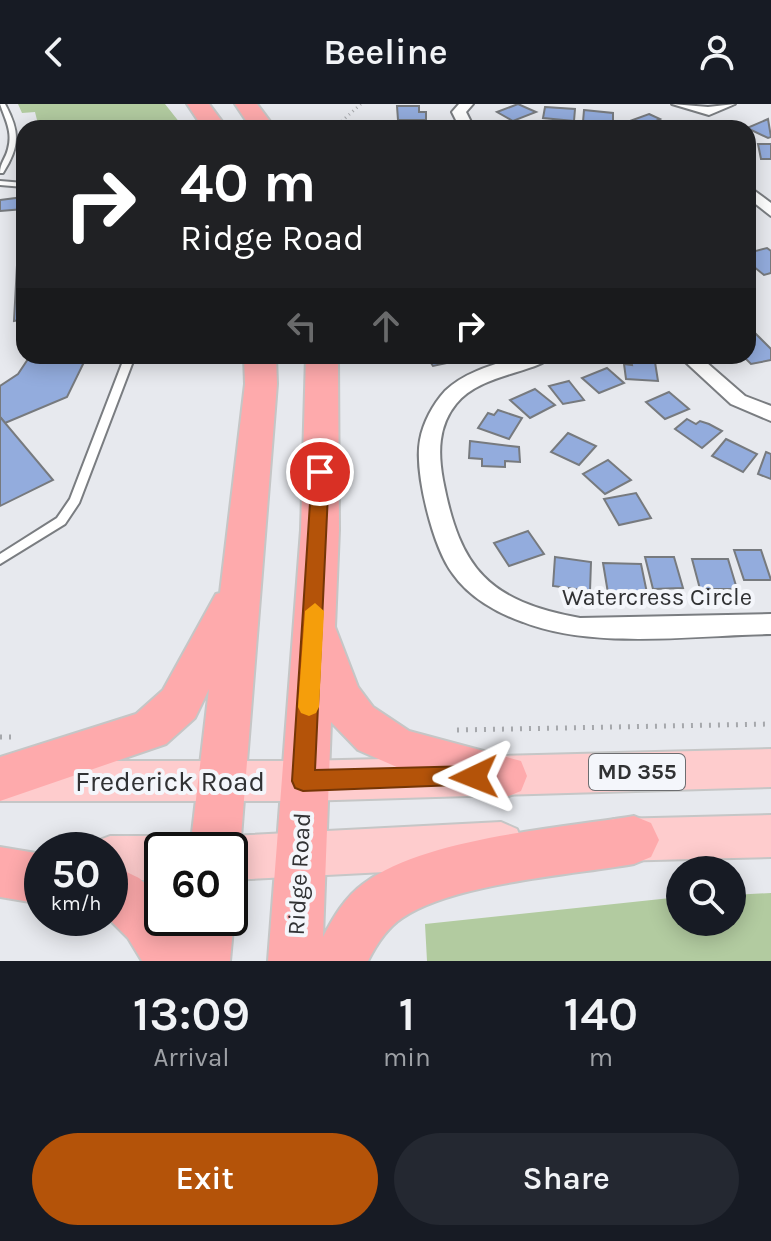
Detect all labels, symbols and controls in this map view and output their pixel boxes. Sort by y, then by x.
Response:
icon: back [32,30,76,74]
icon: person [695,30,739,74]
text: Beeline [323,31,448,73]
text: 40 m [180,150,316,215]
icon: right [48,152,152,256]
text: Ridge Road [180,217,364,259]
icon: left [280,304,324,348]
icon: ahead [364,304,408,348]
icon: right [448,304,492,348]
pin [286,438,354,506]
icon: arrive [298,450,342,494]
street label: Watercress Circle [562,583,752,611]
position arrow [432,735,516,819]
road number: MD 355 [589,754,685,790]
street label: Frederick Road [75,765,265,798]
street label: Ridge Road [282,812,316,936]
speed limit sign: 60 [144,832,248,936]
text: 50 [52,850,100,897]
map controls [666,856,746,936]
button: search [666,856,746,936]
text: km/h [51,892,101,915]
text: 13:09 [133,986,250,1042]
text: 1 [398,986,415,1042]
text: 140 [564,986,638,1042]
text: Arrival [153,1042,230,1073]
text: min [383,1042,431,1073]
text: m [589,1042,613,1073]
button: Exit [32,1133,378,1225]
button: Share [394,1133,739,1225]

